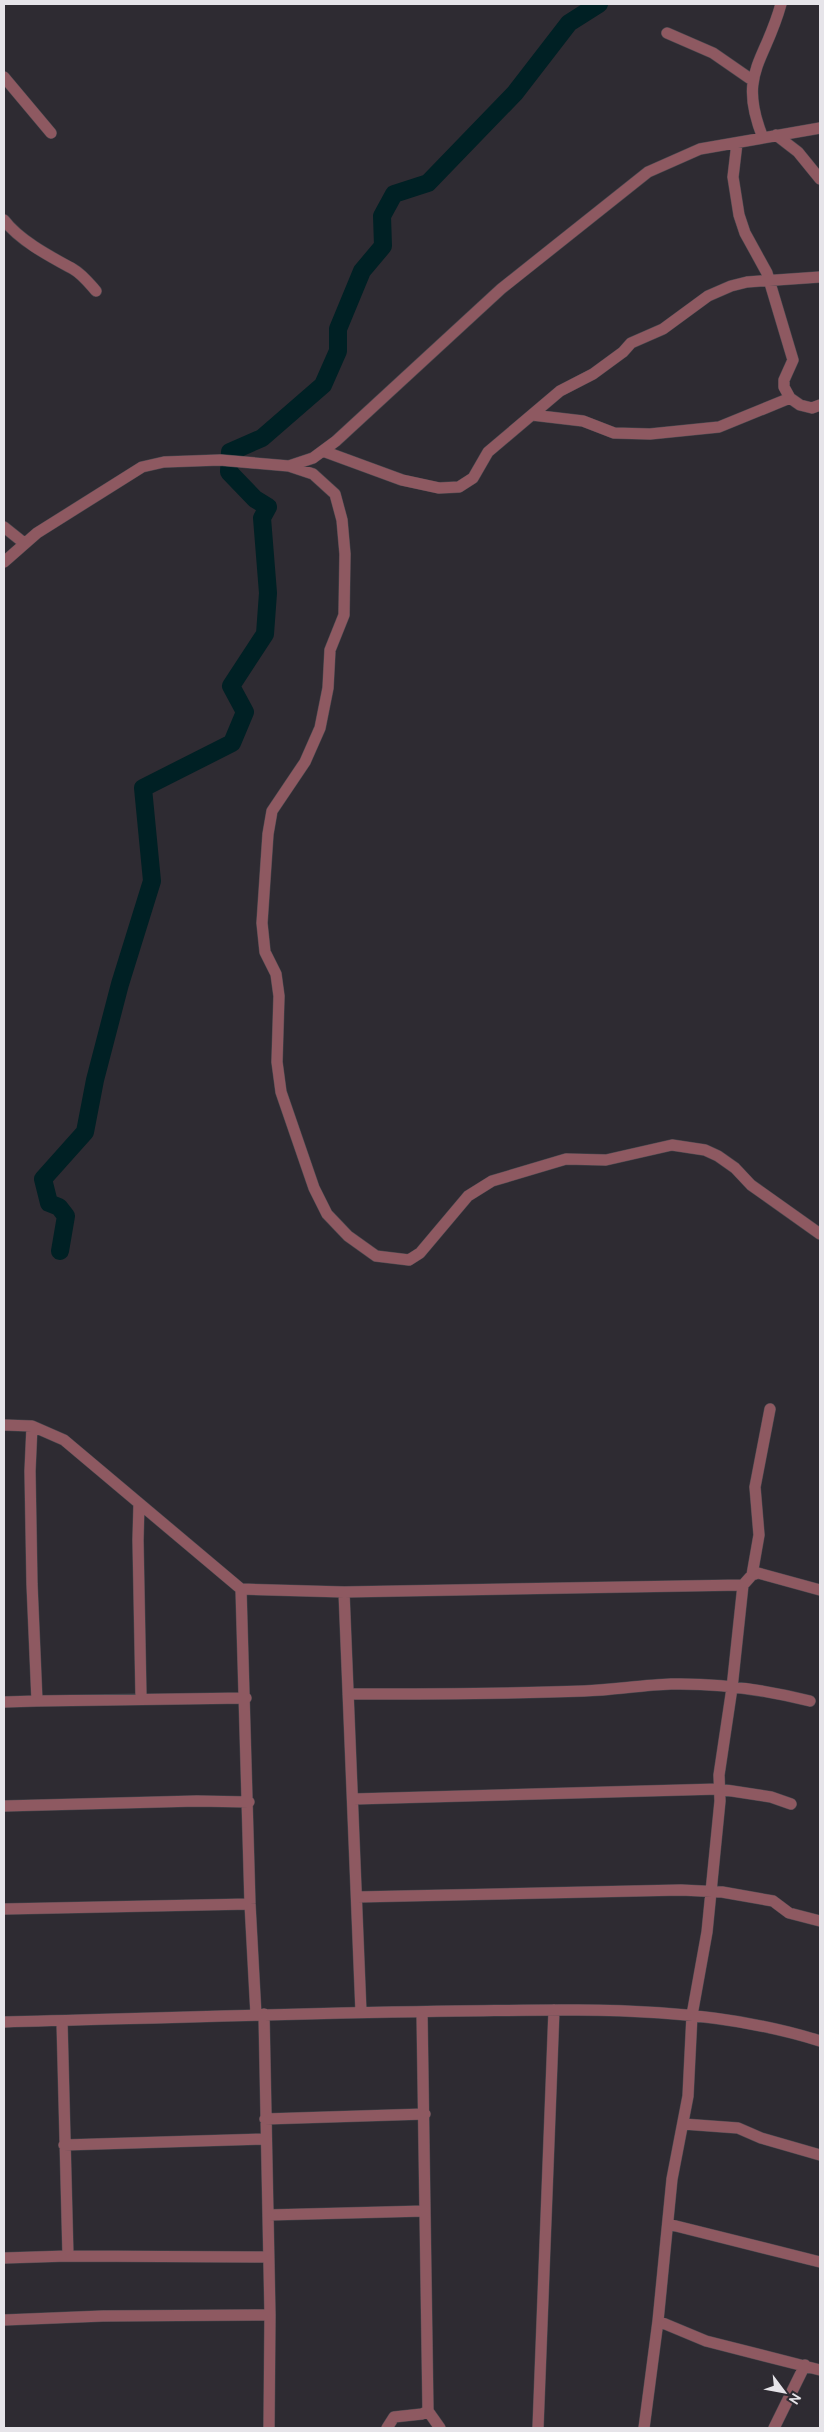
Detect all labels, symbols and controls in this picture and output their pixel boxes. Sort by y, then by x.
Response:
north arrow [759,2367,809,2417]
text: N [785,2390,805,2408]

